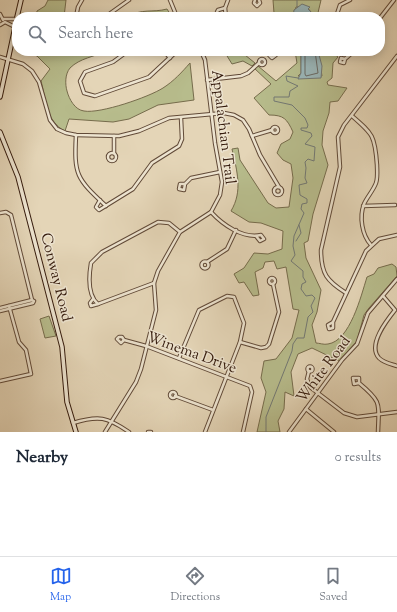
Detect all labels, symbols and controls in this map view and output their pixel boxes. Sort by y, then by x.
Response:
search box [12,12,385,56]
icon: search [26,23,48,45]
text: Search here [58,24,133,45]
street label: Appalachian Trail [205,69,240,186]
street label: Conway Road [34,231,77,324]
street label: Winema Drive [144,327,239,379]
street label: White Road [292,332,357,408]
text: Nearby [16,446,68,470]
text: 0 results [335,449,381,467]
tab: Map [50,565,72,605]
tab: Directions [171,565,220,605]
tab: Saved [319,565,347,605]

